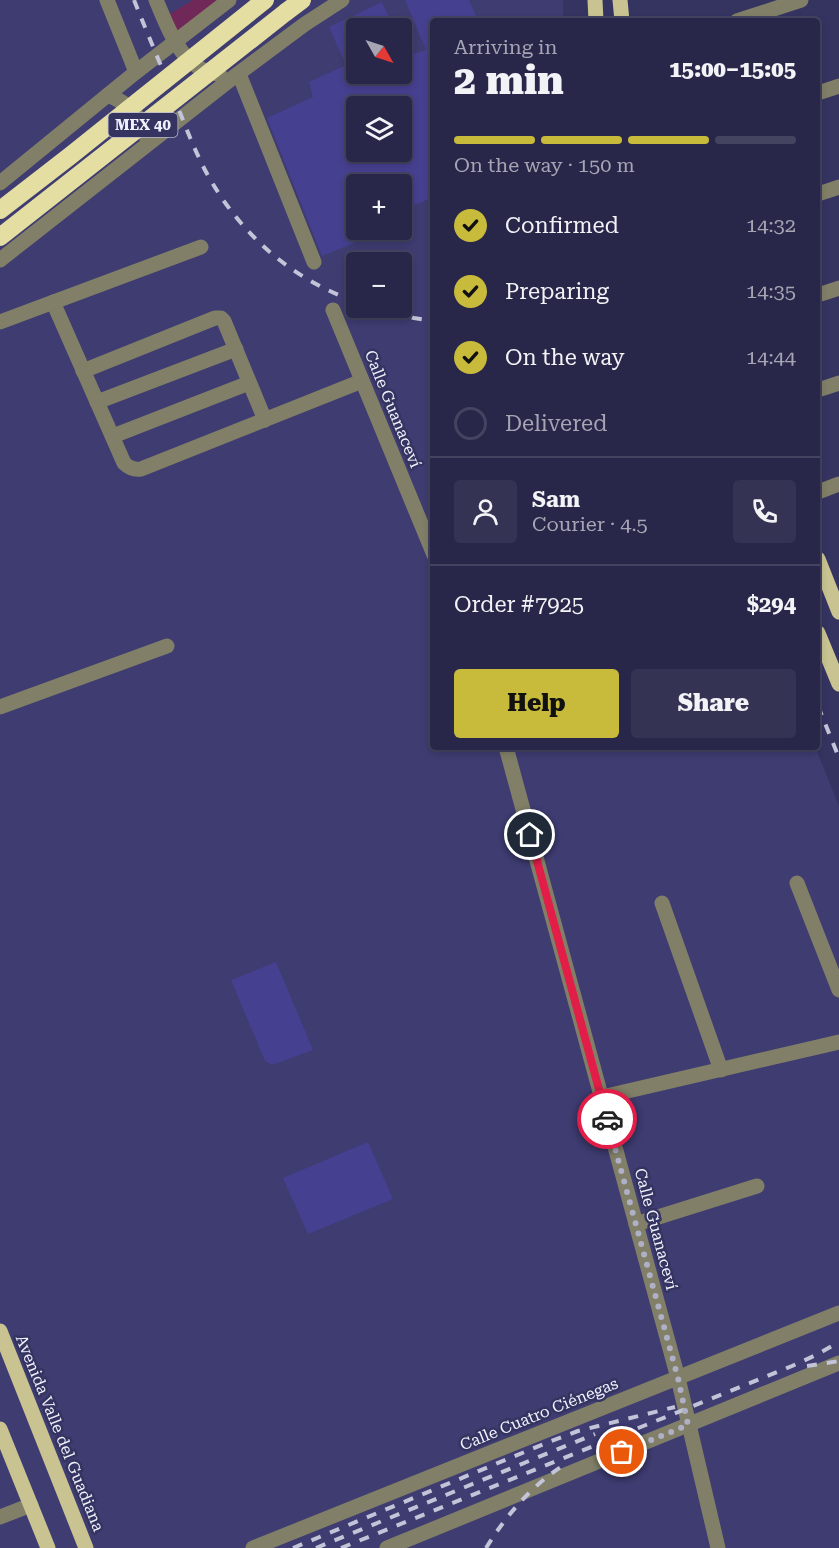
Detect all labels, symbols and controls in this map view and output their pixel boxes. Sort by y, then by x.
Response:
north arrow [346,18,412,84]
map controls [346,18,412,318]
text: Arriving in [454,35,557,59]
text: 15:00–15:05 [669,57,796,82]
text: 2 min [454,58,564,104]
button: layers [346,96,412,162]
road number: MEX 40 [108,113,178,137]
text: On the way · 150 m [454,153,635,177]
button: + [346,174,412,240]
icon: check [454,209,487,242]
text: Confirmed [505,213,619,238]
text: 14:32 [746,213,796,237]
button: − [346,252,412,318]
icon: check [454,275,487,308]
text: Preparing [505,279,609,304]
text: 14:35 [746,279,796,303]
icon: check [454,341,487,374]
text: On the way [505,345,625,370]
text: 14:44 [746,345,796,369]
street label: Calle Guanaceví [361,347,425,471]
text: Delivered [505,411,607,436]
button: person [454,480,517,543]
button: phone [733,480,796,543]
text: Sam [532,487,580,512]
text: Courier · 4.5 [532,512,648,536]
text: Order #7925 [454,592,584,617]
text: $294 [747,592,796,617]
button: Help [454,669,619,738]
button: Share [631,669,796,738]
pin [504,809,555,860]
icon: home [513,818,546,851]
courier [577,1089,637,1149]
icon: car [591,1103,624,1136]
street label: Calle Guanaceví [631,1166,681,1292]
street label: Avenida Valle del Guadiana [12,1332,108,1534]
street label: Calle Cuatro Ciénegas [457,1373,621,1454]
pin [596,1426,647,1477]
icon: bag [605,1435,638,1468]

